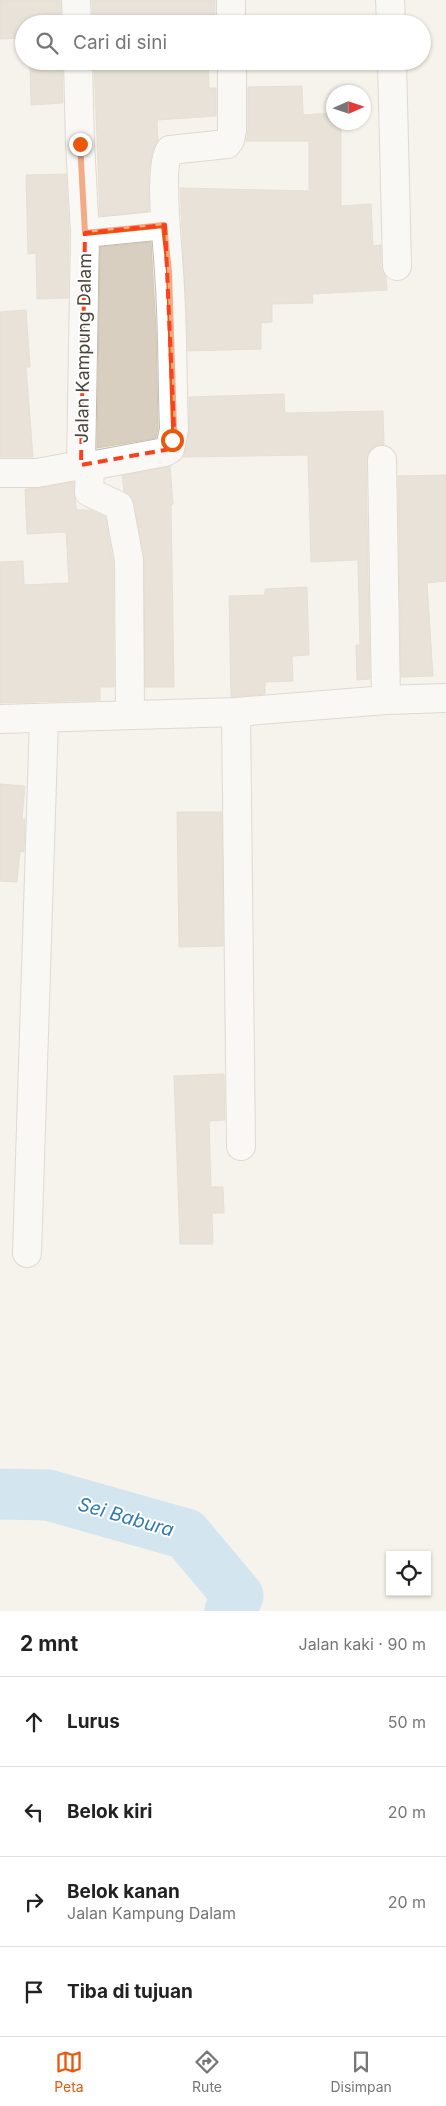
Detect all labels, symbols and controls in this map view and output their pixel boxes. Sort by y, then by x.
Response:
search box [15,15,431,70]
icon: search [33,29,61,57]
text: Cari di sini [73,31,167,54]
north arrow [326,85,371,130]
route end [69,133,92,156]
street label: Jalan Kampung Dalam [71,253,95,443]
route start [161,429,184,452]
water label: Sei Babura [75,1492,177,1542]
map controls [386,1551,431,1596]
button: locate [386,1551,431,1596]
text: 2 mnt [20,1631,78,1656]
text: Jalan kaki · 90 m [299,1634,426,1654]
icon: ahead [20,1708,48,1736]
text: Lurus [67,1710,120,1733]
text: 50 m [388,1712,426,1732]
icon: left [20,1798,48,1826]
text: Belok kiri [67,1800,152,1823]
text: 20 m [388,1802,426,1822]
text: Belok kanan [67,1880,180,1903]
icon: right [20,1888,48,1916]
text: 20 m [388,1892,426,1912]
text: Jalan Kampung Dalam [67,1903,236,1923]
icon: arrive [20,1978,48,2006]
text: Tiba di tujuan [67,1980,193,2003]
tab: Peta [54,2048,84,2095]
tab: Rute [192,2048,222,2095]
tab: Disimpan [330,2048,392,2095]

